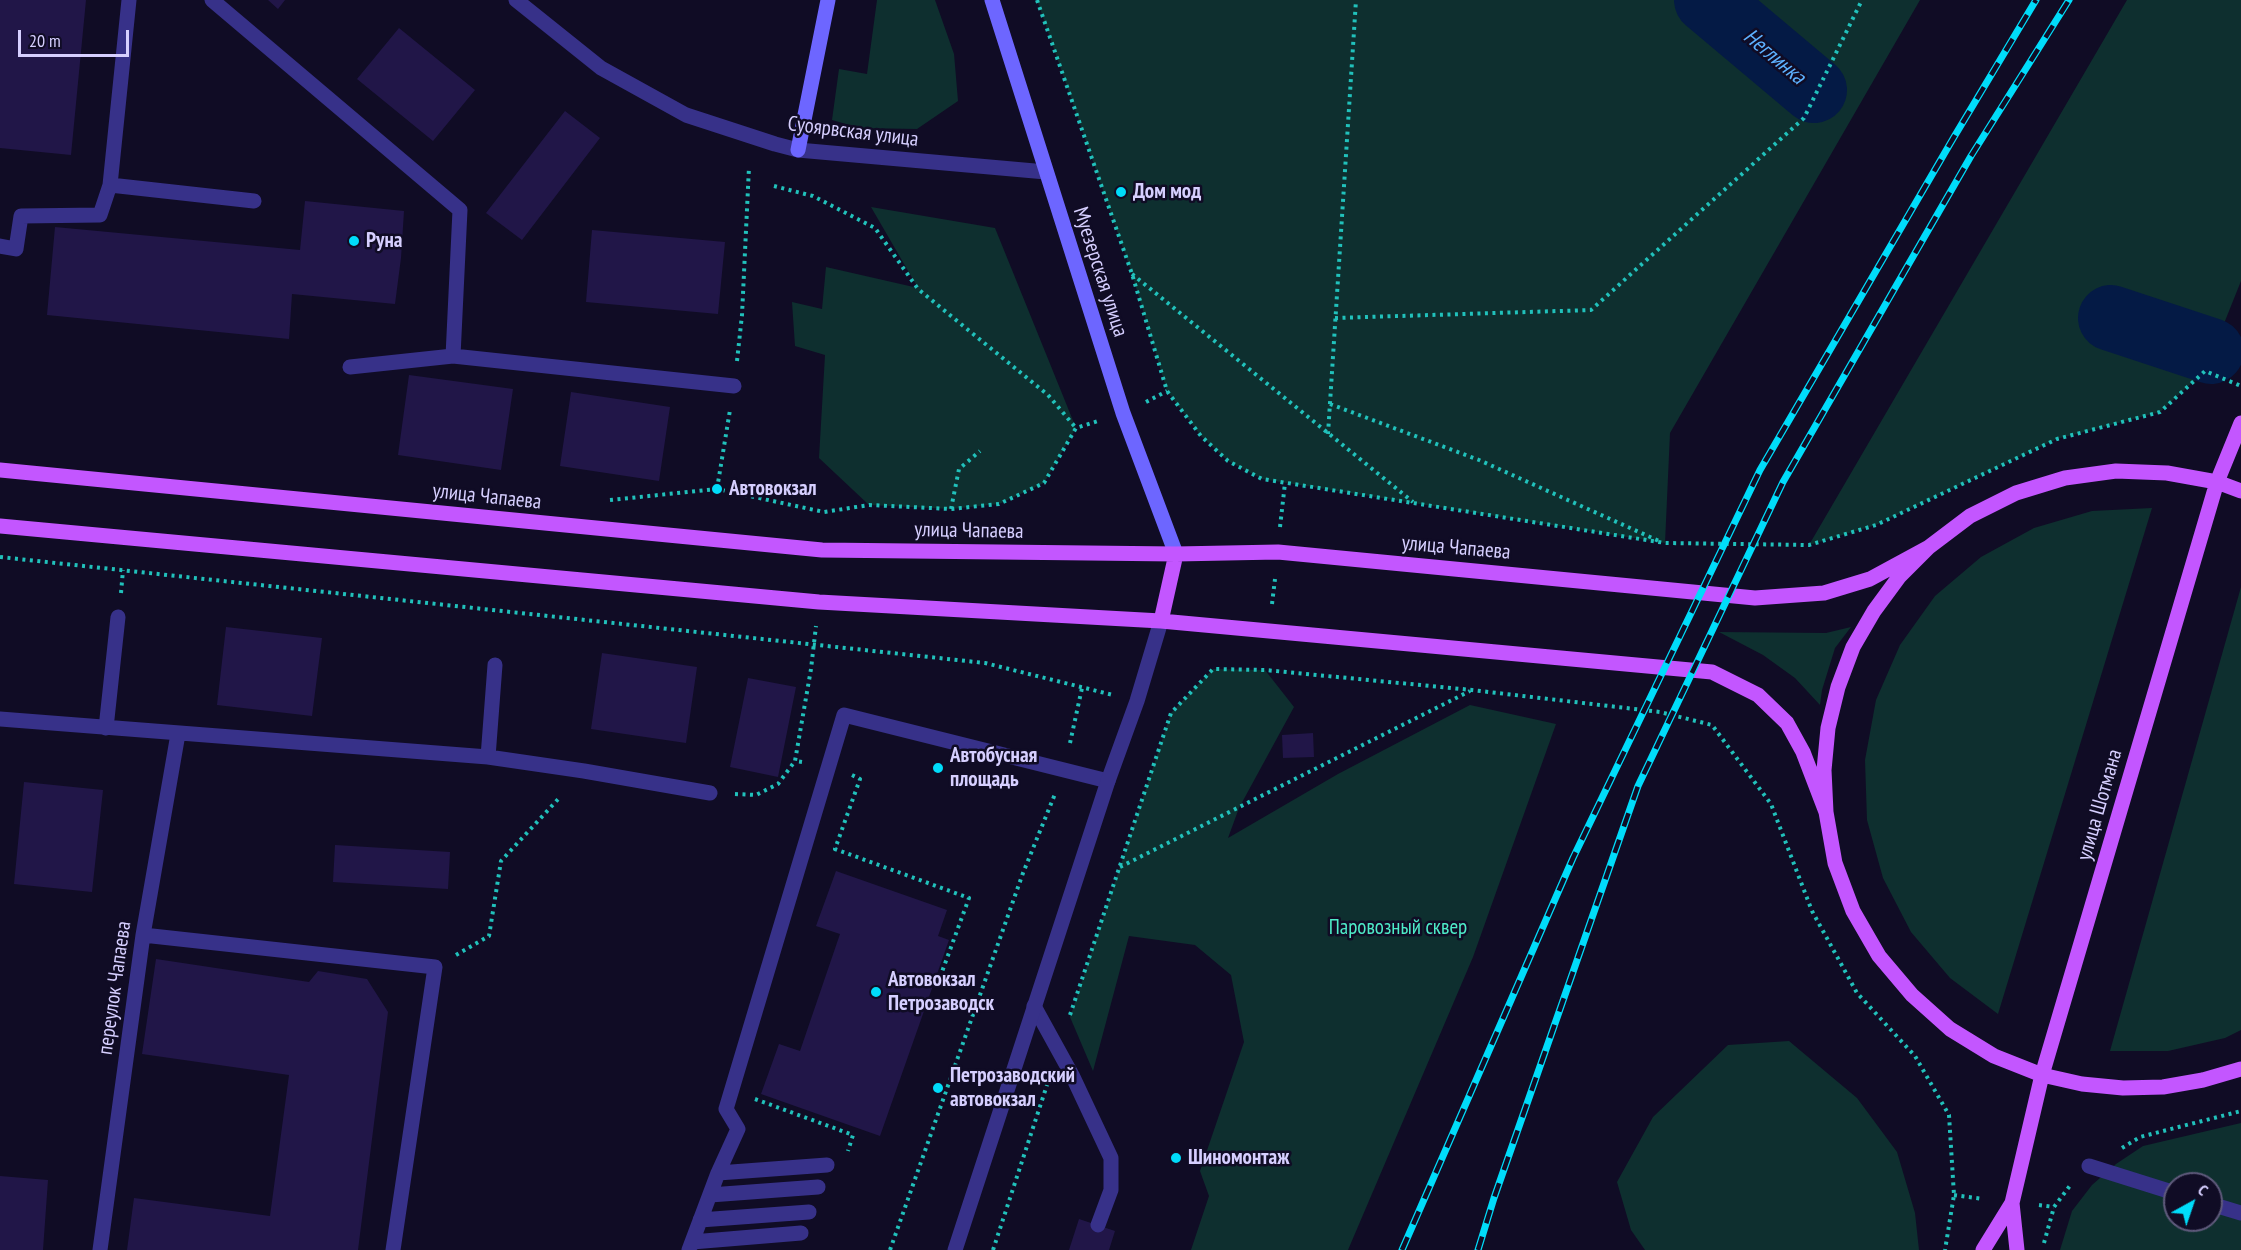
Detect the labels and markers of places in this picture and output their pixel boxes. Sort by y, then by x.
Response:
place label: Дом мод [1133,179,1201,205]
marker: Дом мод [1114,185,1128,199]
place label: Руна [366,228,402,254]
marker: Руна [347,234,361,248]
place label: Автовокзал [729,476,817,502]
marker: Автовокзал [710,482,724,496]
place label: Автобусная площадь [950,743,1037,793]
marker: Автобусная площадь [931,761,945,775]
place label: Автовокзал Петрозаводск [888,967,994,1017]
marker: Автовокзал Петрозаводск [869,985,883,999]
place label: Петрозаводский автовокзал [950,1063,1075,1113]
marker: Петрозаводский автовокзал [931,1081,945,1095]
place label: Шиномонтаж [1188,1145,1289,1171]
marker: Шиномонтаж [1169,1151,1183,1165]

